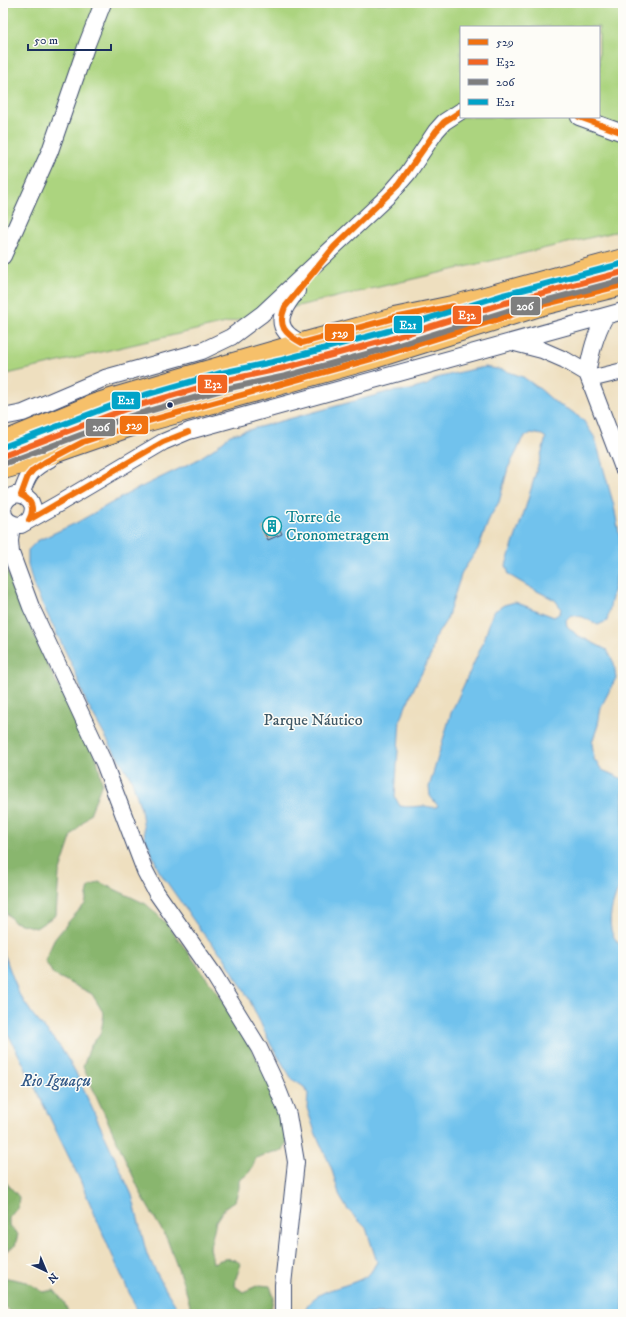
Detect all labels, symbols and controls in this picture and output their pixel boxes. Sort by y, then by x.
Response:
scale bar [28,26,111,52]
legend [460,26,600,118]
text: 50 m [34,33,58,48]
text: 529 [496,35,514,50]
text: E32 [496,55,515,70]
text: 206 [496,75,515,90]
text: E21 [496,95,515,110]
line badge: 206 [510,296,541,316]
text: 206 [516,300,535,314]
line badge: E32 [452,305,482,325]
text: E32 [458,309,476,323]
line badge: E21 [393,315,423,334]
text: E21 [399,319,417,333]
line badge: 529 [324,323,355,342]
text: 529 [331,327,349,341]
line badge: E32 [197,374,228,394]
text: E32 [204,378,222,392]
line badge: E21 [111,391,141,410]
text: E21 [117,394,135,408]
unlabelled marker [165,400,175,410]
line badge: 529 [119,415,149,435]
line badge: 206 [85,418,116,437]
text: 529 [125,419,143,433]
text: 206 [92,421,111,435]
place label: Torre de Cronometragem [286,507,389,545]
building icon: Torre de Cronometragem [261,515,283,537]
park label: Parque Náutico [264,710,363,730]
water label: Rio Iguaçu [20,1070,91,1092]
north arrow [26,1251,66,1291]
text: N [44,1269,60,1286]

